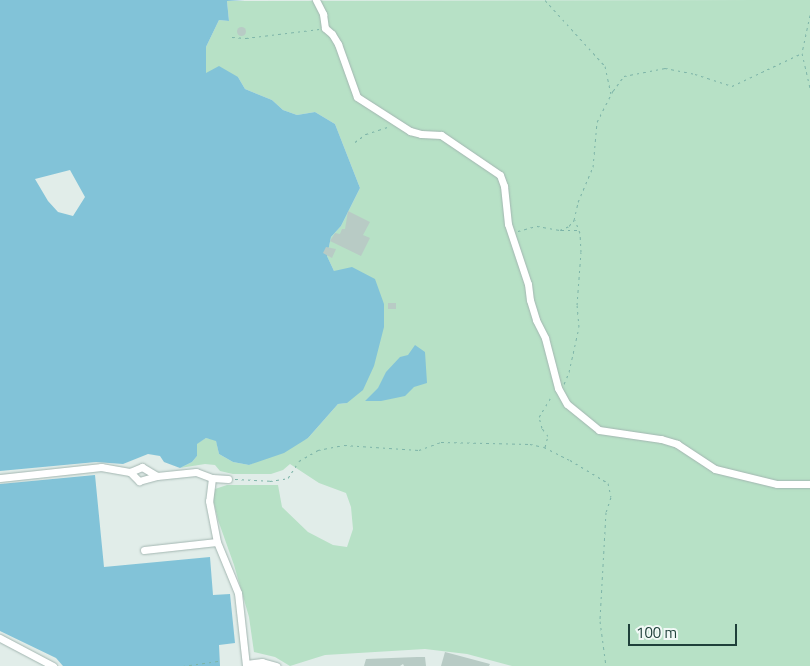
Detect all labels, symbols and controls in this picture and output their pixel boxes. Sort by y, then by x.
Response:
scale bar [630,614,739,646]
text: 100 m [636,621,677,644]

